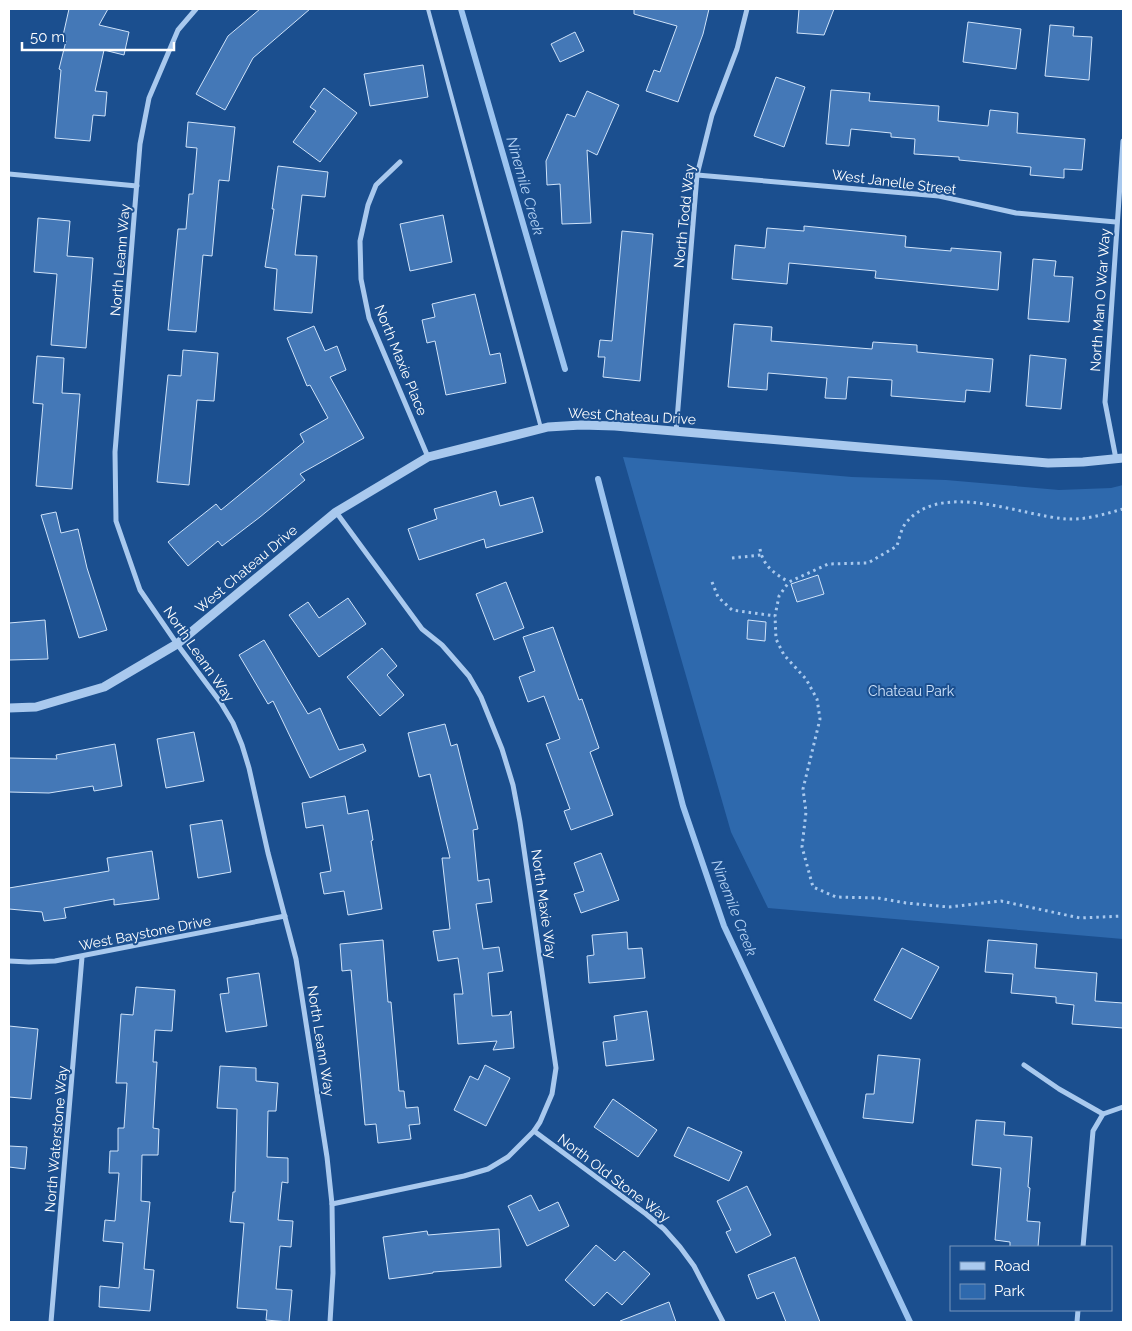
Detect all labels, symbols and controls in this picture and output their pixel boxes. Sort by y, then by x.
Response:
scale bar [22,20,175,52]
text: 50 m [30,28,65,46]
water label: Ninemile Creek [502,135,548,237]
street label: North Todd Way [671,163,697,269]
street label: West Janelle Street [831,166,958,198]
street label: North Leann Way [107,203,133,317]
street label: North Man O War Way [1087,227,1113,372]
street label: North Maxie Place [371,302,431,418]
street label: West Chateau Drive [568,405,696,427]
street label: West Chateau Drive [192,522,300,616]
street label: North Leann Way [160,603,238,705]
park label: Chateau Park [868,683,955,699]
street label: North Maxie Way [528,848,560,960]
water label: Ninemile Creek [707,857,761,959]
street label: West Baystone Drive [78,912,212,954]
street label: North Leann Way [304,984,338,1098]
street label: North Waterstone Way [42,1065,70,1213]
street label: North Old Stone Way [555,1131,674,1226]
legend [950,1246,1112,1311]
text: Road [994,1257,1030,1275]
text: Park [994,1282,1025,1300]

